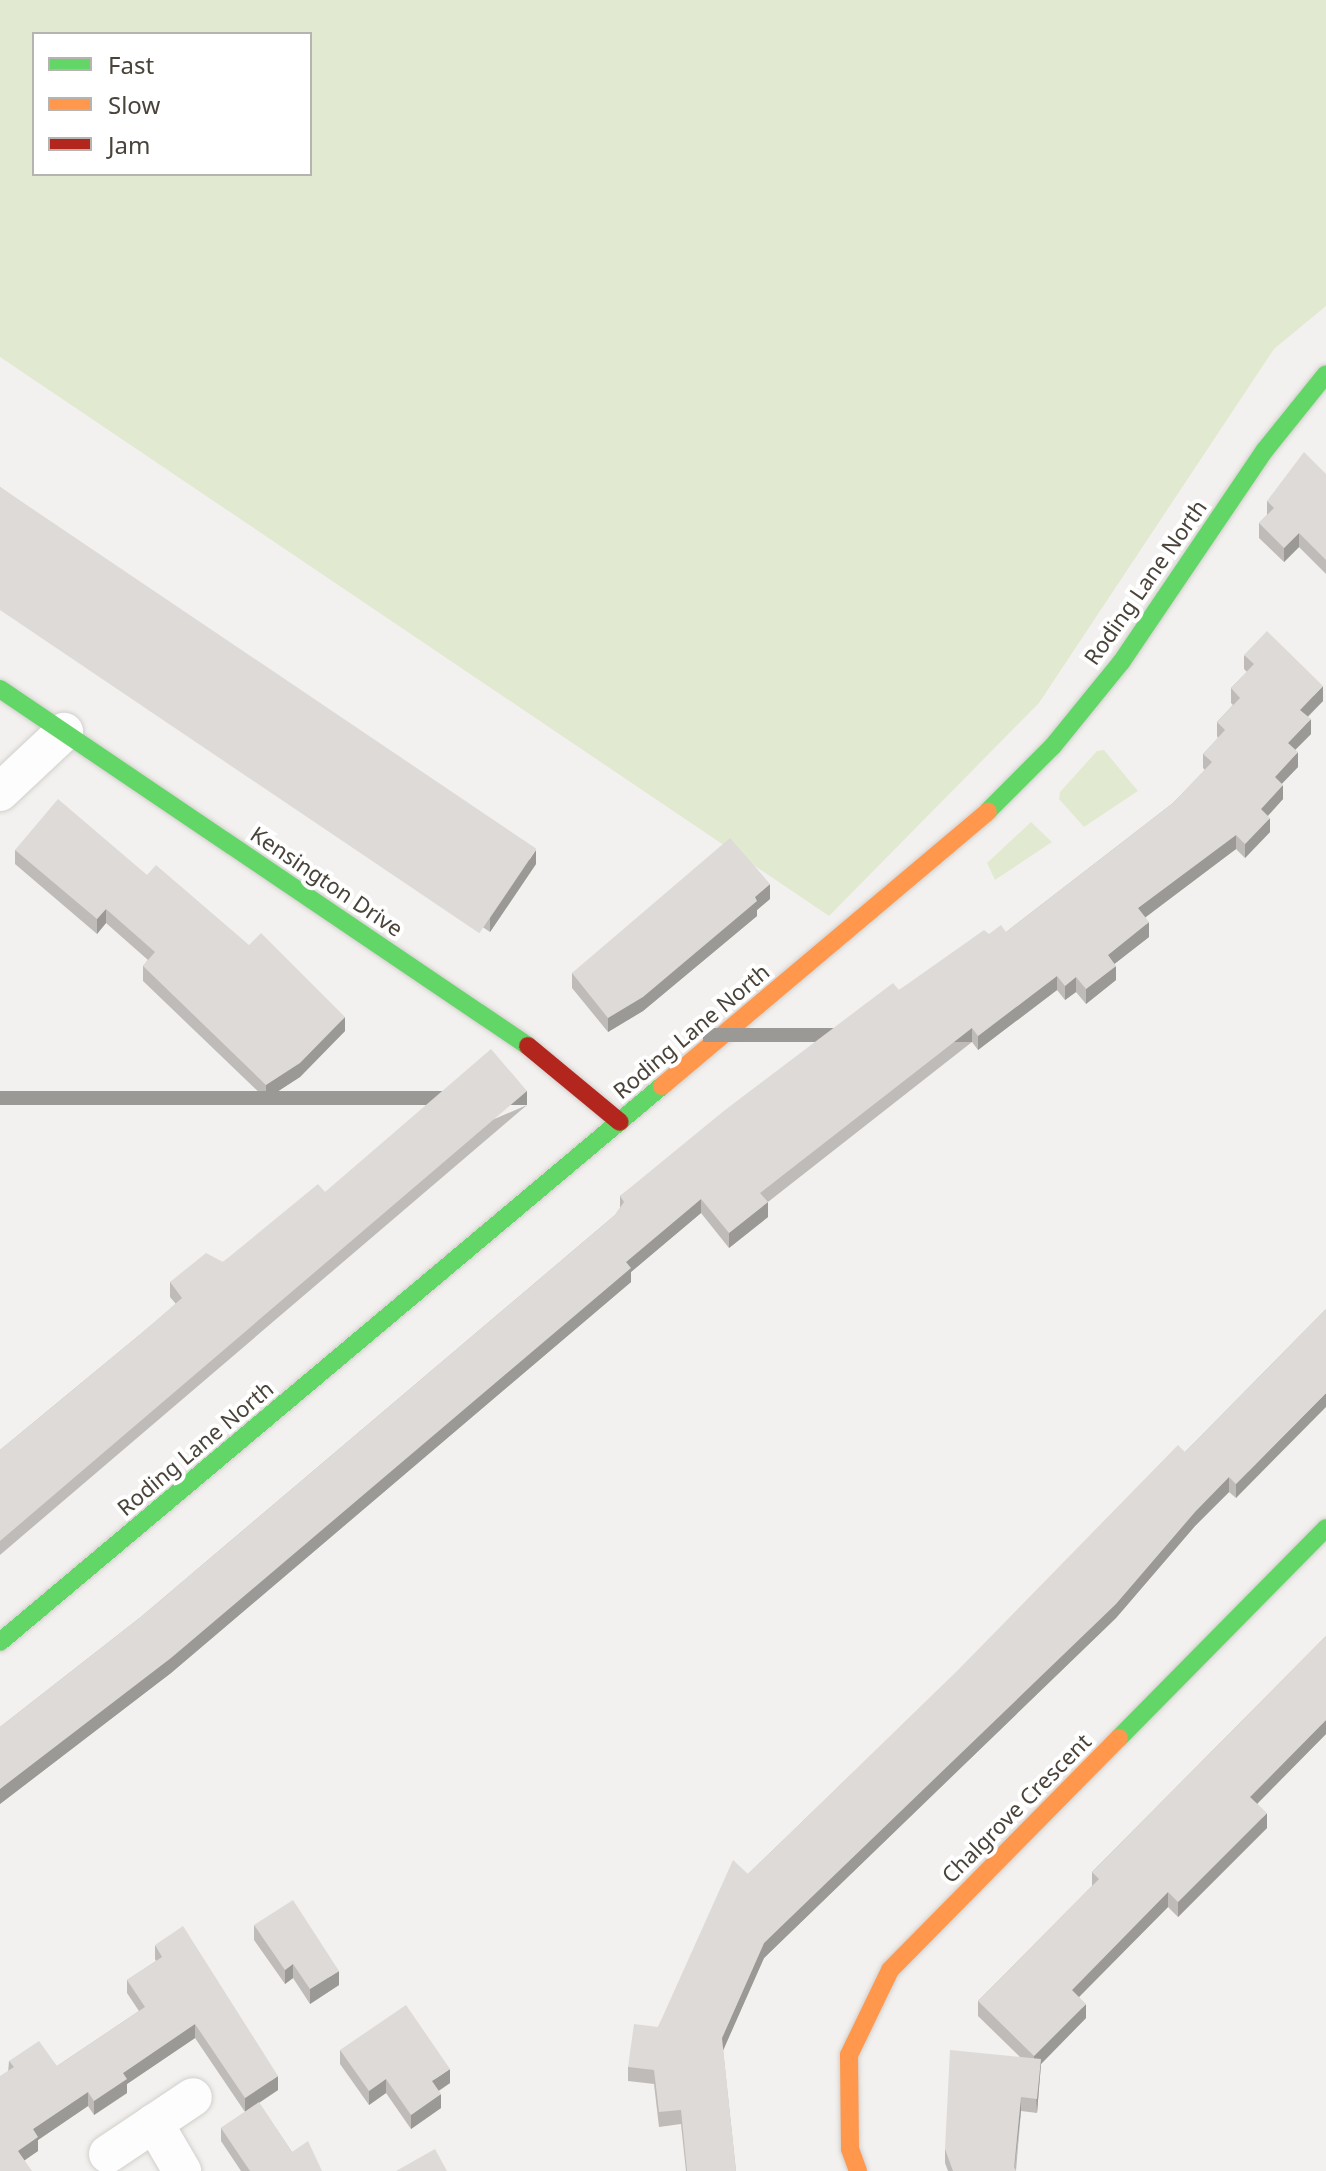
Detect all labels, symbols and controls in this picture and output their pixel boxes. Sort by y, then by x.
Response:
legend [32,32,312,176]
text: Fast [108,48,154,81]
text: Slow [108,88,160,121]
text: Jam [108,128,150,161]
street label: Roding Lane North [1078,494,1212,670]
street label: Kensington Drive [246,820,408,942]
street label: Roding Lane North [608,958,774,1104]
street label: Roding Lane North [112,1375,278,1521]
street label: Chalgrove Crescent [936,1728,1096,1888]

